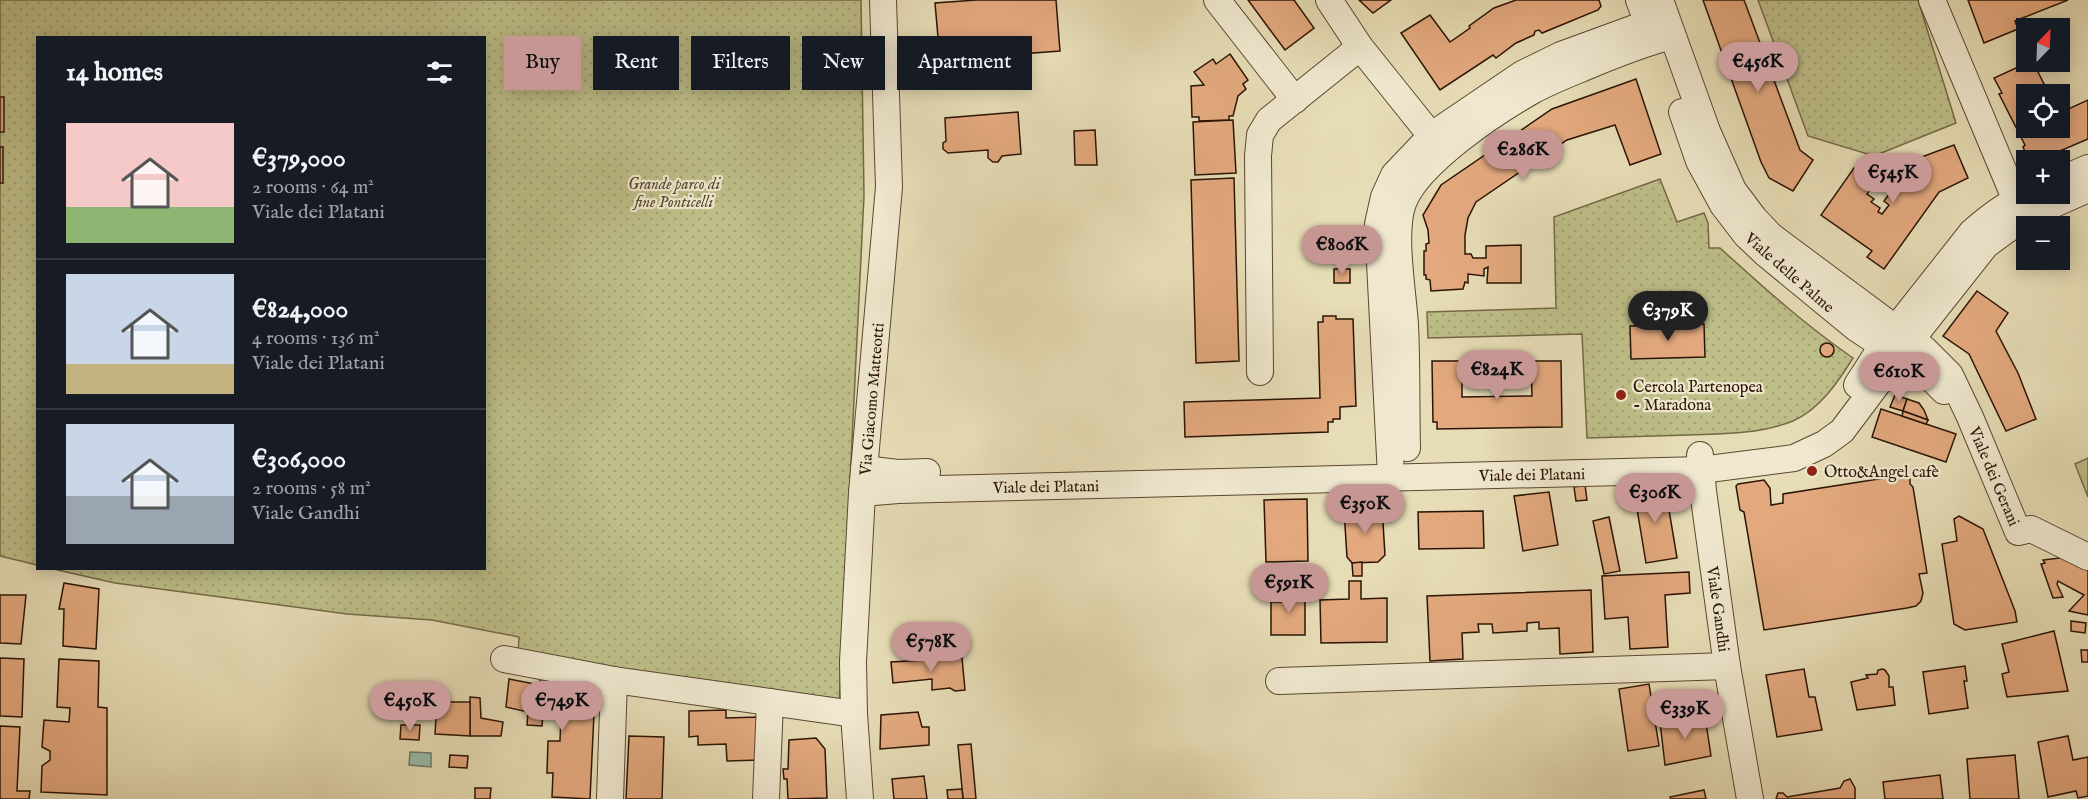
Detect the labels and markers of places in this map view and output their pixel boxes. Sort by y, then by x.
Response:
pin: €456K [1716,42,1800,93]
pin: €286K [1481,130,1565,181]
pin: €545K [1851,153,1935,204]
pin: €806K [1300,225,1384,276]
pin: €379K [1626,291,1710,342]
pin: €824K [1455,350,1539,401]
pin: €610K [1857,352,1941,403]
place label: Cercola Partenopea - Maradona [1633,378,1763,416]
marker: Cercola Partenopea - Maradona [1614,388,1628,402]
place label: Otto&Angel cafè [1824,463,1939,483]
marker: Otto&Angel cafè [1805,464,1819,478]
pin: €306K [1613,473,1697,524]
pin: €350K [1323,484,1407,535]
pin: €591K [1247,563,1331,614]
pin: €578K [889,622,973,673]
pin: €450K [368,681,452,732]
pin: €749K [520,681,604,732]
pin: €339K [1643,689,1727,740]

